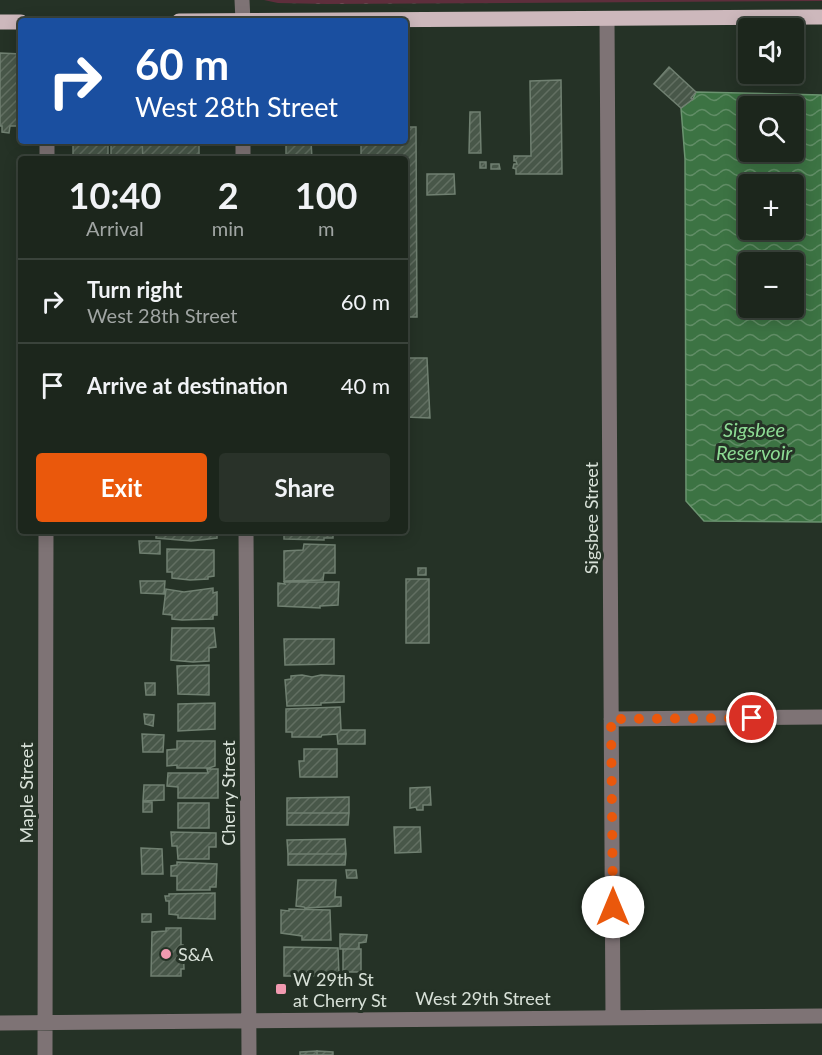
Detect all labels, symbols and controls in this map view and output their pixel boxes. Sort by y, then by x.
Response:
map controls [738,18,804,318]
button: sound [738,18,804,84]
text: 60 m [135,39,229,89]
icon: right [36,42,114,120]
text: West 28th Street [135,90,338,123]
button: search [738,96,804,162]
text: 10:40 [69,173,161,217]
text: 2 [218,173,239,217]
text: 100 [295,173,357,217]
button: + [738,174,804,240]
text: Arrival [86,216,144,240]
text: min [212,216,244,240]
text: m [318,216,334,240]
button: − [738,252,804,318]
text: Turn right [87,276,182,303]
icon: right [36,285,69,318]
text: 60 m [341,288,390,315]
text: West 28th Street [87,303,237,327]
icon: arrive [36,369,69,402]
text: Arrive at destination [87,372,288,399]
text: 40 m [341,372,390,399]
water label: Sigsbee Reservoir [716,417,793,464]
button: Exit [36,453,207,522]
button: Share [219,453,390,522]
street label: Sigsbee Street [580,461,602,574]
pin [726,692,777,743]
icon: arrive [735,701,768,734]
street label: Cherry Street [217,740,239,846]
street label: Maple Street [15,742,37,844]
position arrow [581,875,645,939]
place label: S&A [178,943,214,965]
marker: S&A [159,947,173,961]
place label: W 29th St at Cherry St [293,968,387,1011]
marker: W 29th St at Cherry St [274,982,288,996]
street label: West 29th Street [415,987,551,1009]

